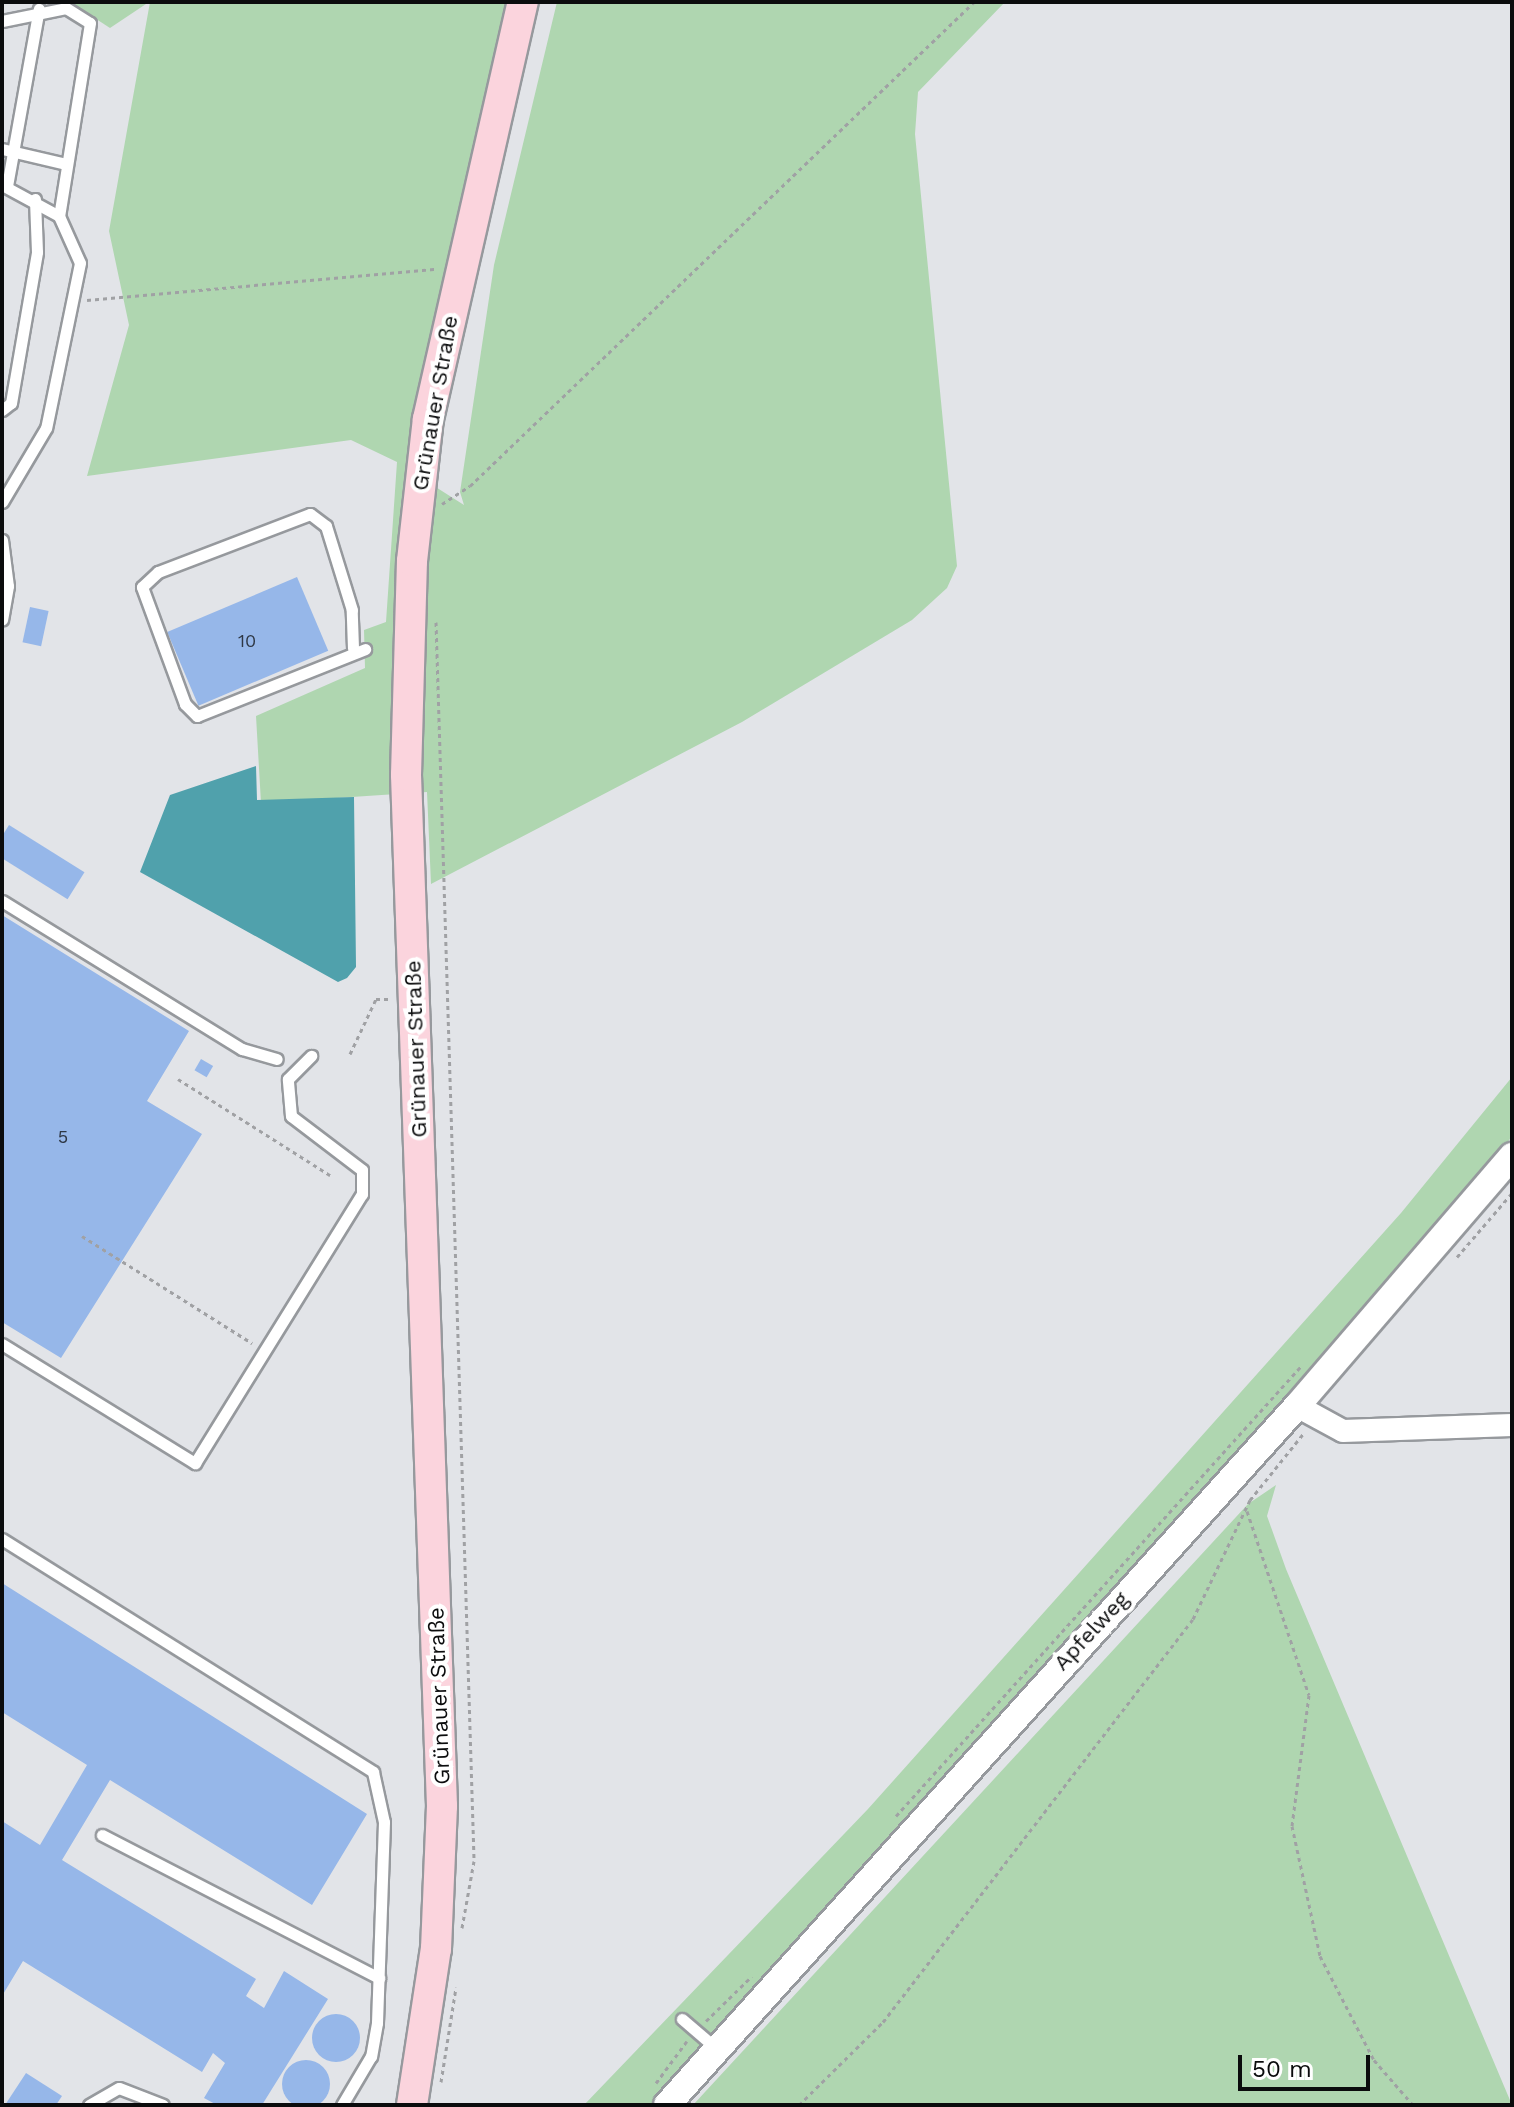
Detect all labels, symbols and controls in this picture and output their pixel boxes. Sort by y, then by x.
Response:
street label: Grünauer Straße [407,313,463,493]
house number: 10 [238,630,256,652]
street label: Grünauer Straße [400,960,432,1138]
house number: 5 [58,1126,68,1148]
street label: Apfelweg [1048,1586,1134,1676]
street label: Grünauer Straße [423,1607,455,1785]
scale bar [1242,2039,1374,2089]
text: 50 m [1252,2055,1312,2083]

